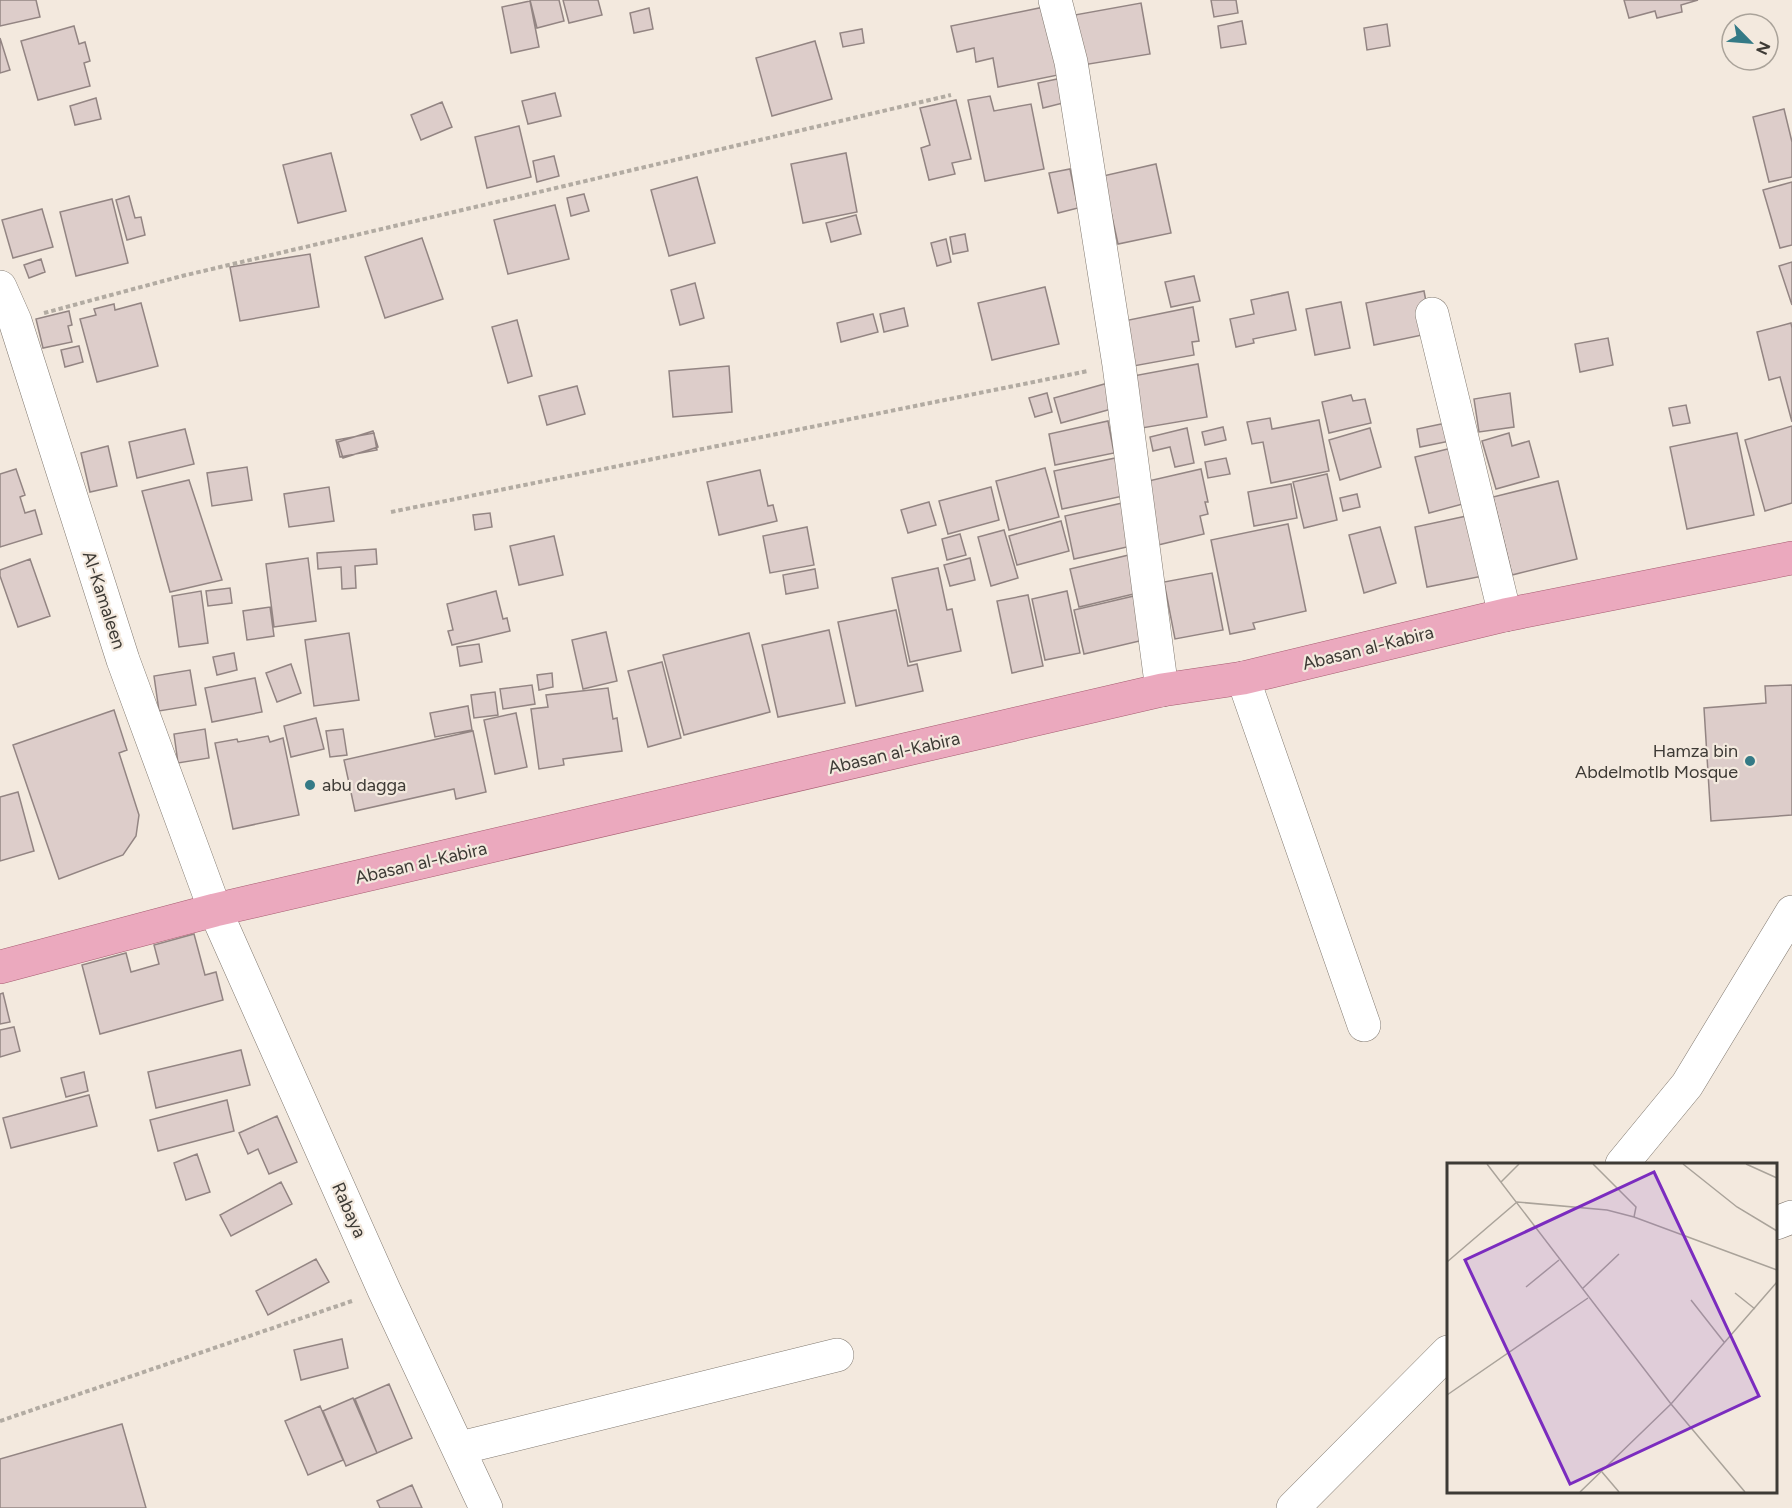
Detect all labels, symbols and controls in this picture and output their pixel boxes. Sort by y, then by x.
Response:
north arrow [1720,12,1780,72]
text: N [1752,39,1774,58]
street label: Al-Kamaleen [78,548,130,652]
street label: Abasan al-Kabira [1300,621,1436,675]
street label: Abasan al-Kabira [826,727,962,779]
place label: Hamza bin Abdelmotlb Mosque [1575,740,1738,783]
marker: Hamza bin Abdelmotlb Mosque [1743,754,1757,768]
place label: abu dagga [322,774,406,796]
marker: abu dagga [303,778,317,792]
street label: Abasan al-Kabira [353,837,489,889]
inset map [1447,1163,1777,1493]
street label: Rabaya [327,1179,371,1241]

